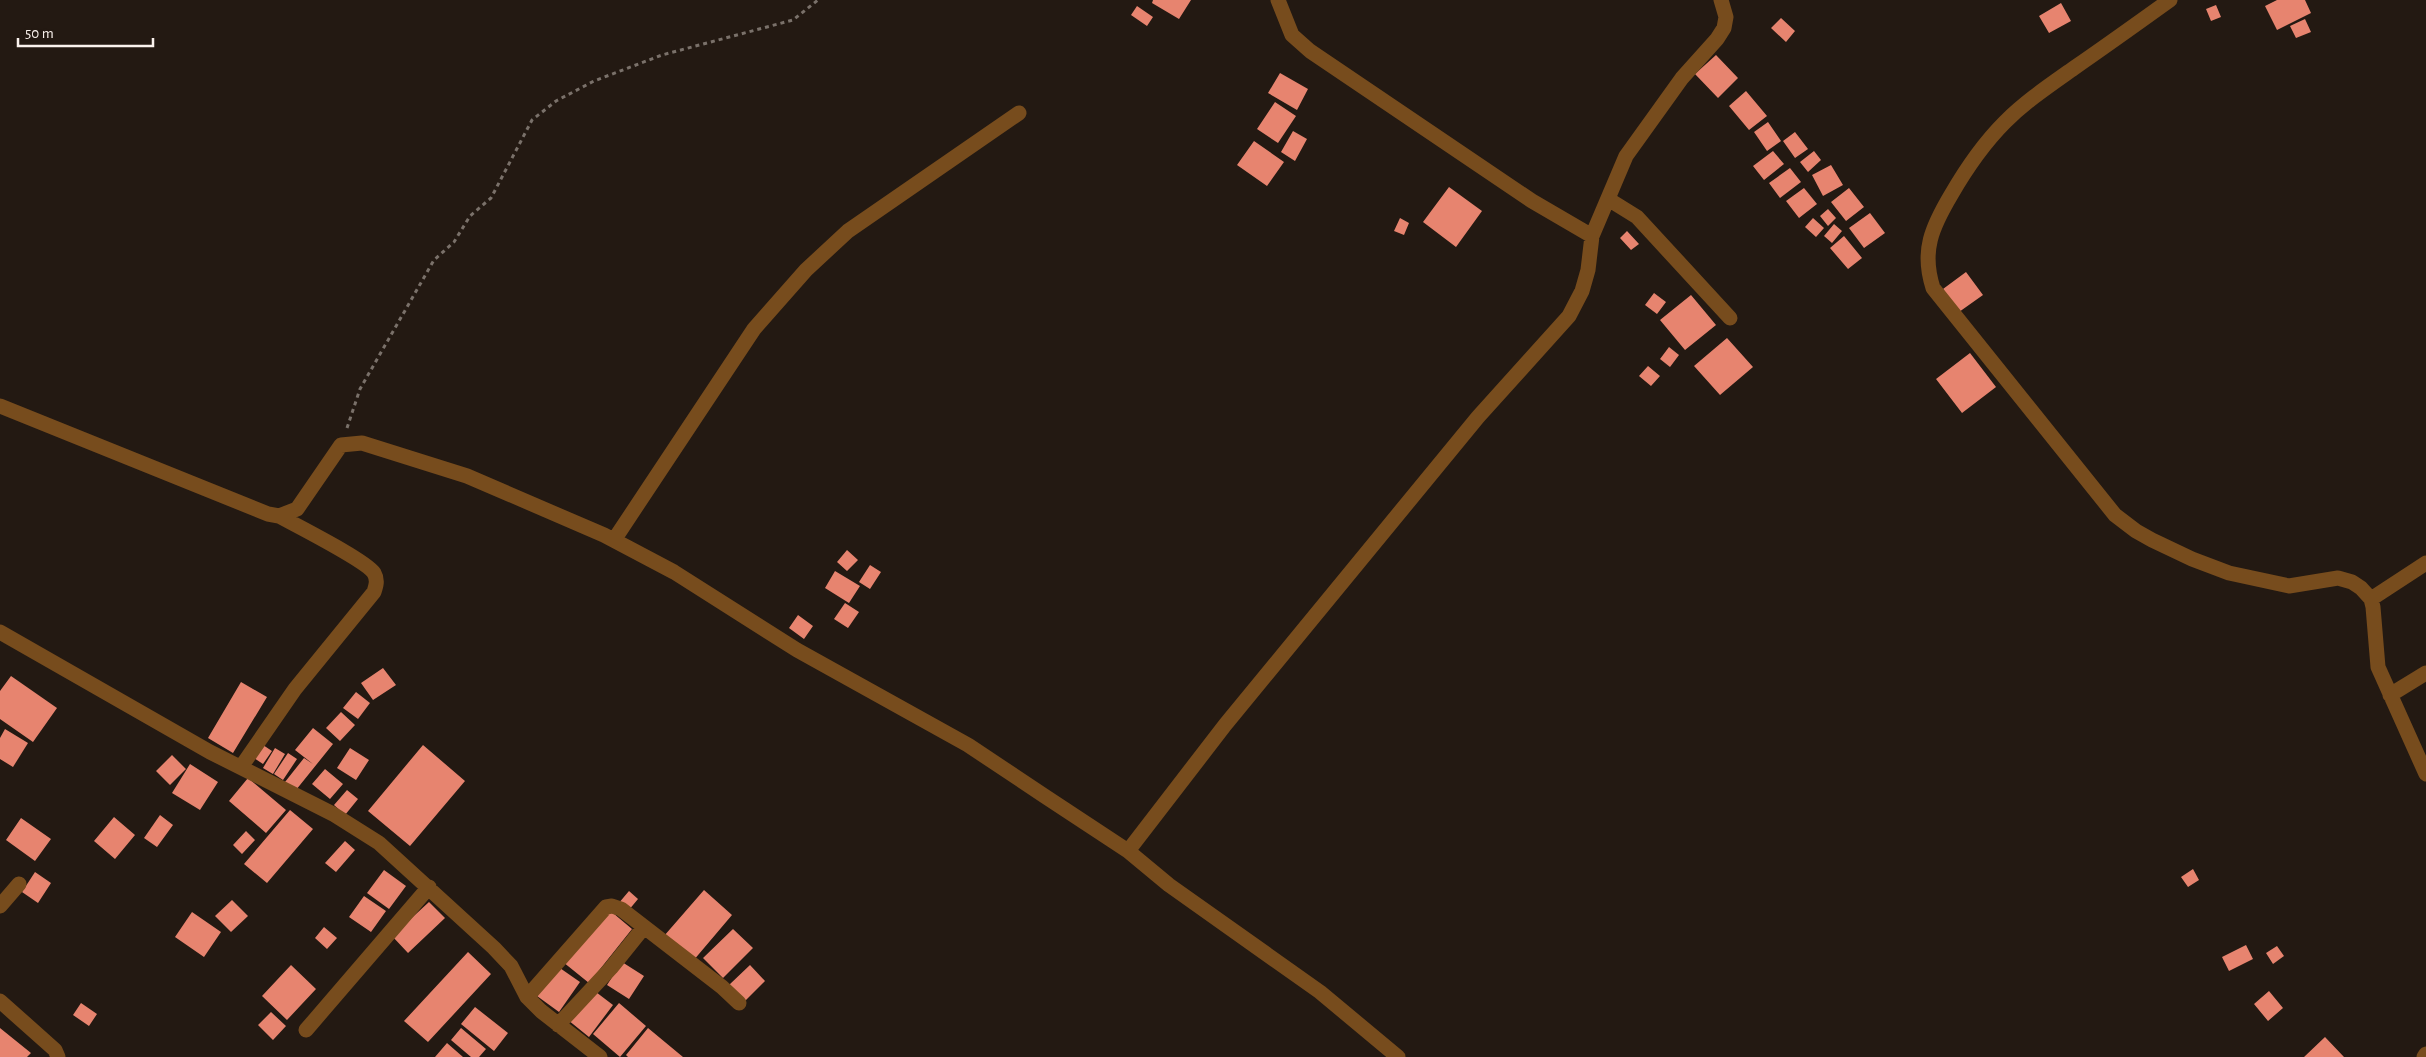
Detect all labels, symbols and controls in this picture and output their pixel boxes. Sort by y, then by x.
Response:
scale bar [18,15,152,47]
text: 50 m [25,26,54,41]

